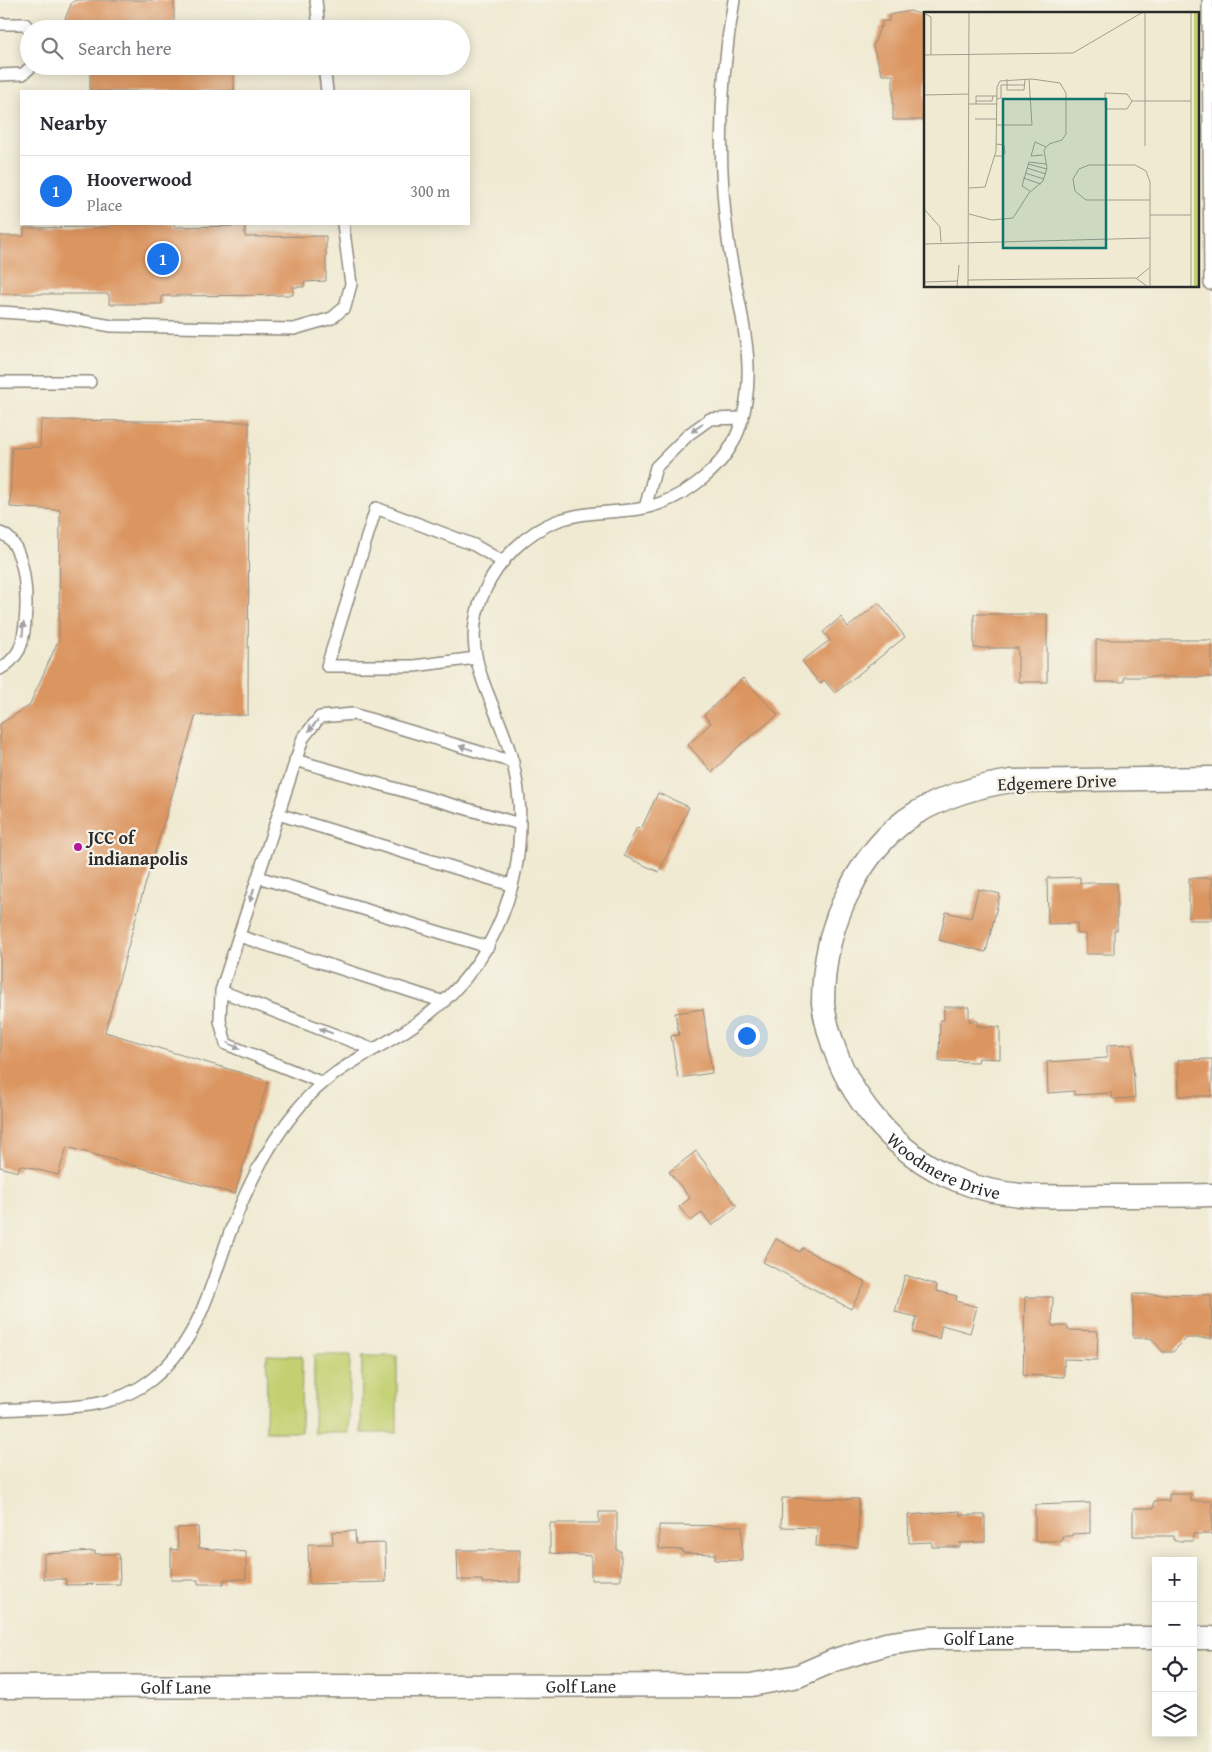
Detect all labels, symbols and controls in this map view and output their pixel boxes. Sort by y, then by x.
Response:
inset map [924,12,1200,288]
search box [20,20,470,75]
icon: search [38,34,66,62]
text: Search here [78,34,172,62]
text: Nearby [40,107,107,138]
text: Hooverwood [87,165,192,193]
text: 1 [52,179,60,203]
text: 300 m [410,179,450,203]
text: Place [87,193,122,217]
pin: 1 [147,240,179,278]
one-way arrow [690,423,704,433]
one-way arrow [19,620,27,636]
one-way arrow [307,719,318,732]
one-way arrow [458,744,473,752]
street label: Edgemere Drive [997,766,1117,798]
place label: JCC of indianapolis [85,824,188,872]
marker: JCC of indianapolis [72,841,84,853]
one-way arrow [248,887,256,902]
your location [734,1023,760,1049]
one-way arrow [319,1027,333,1035]
one-way arrow [227,1043,241,1051]
street label: Woodmere Drive [881,1126,1003,1206]
map controls [1152,1557,1197,1737]
button: + [1152,1557,1197,1602]
button: − [1152,1602,1197,1647]
street label: Golf Lane [944,1625,1014,1652]
button: locate [1152,1647,1197,1692]
street label: Golf Lane [546,1672,616,1699]
street label: Golf Lane [141,1673,211,1700]
button: layers [1152,1692,1197,1737]

